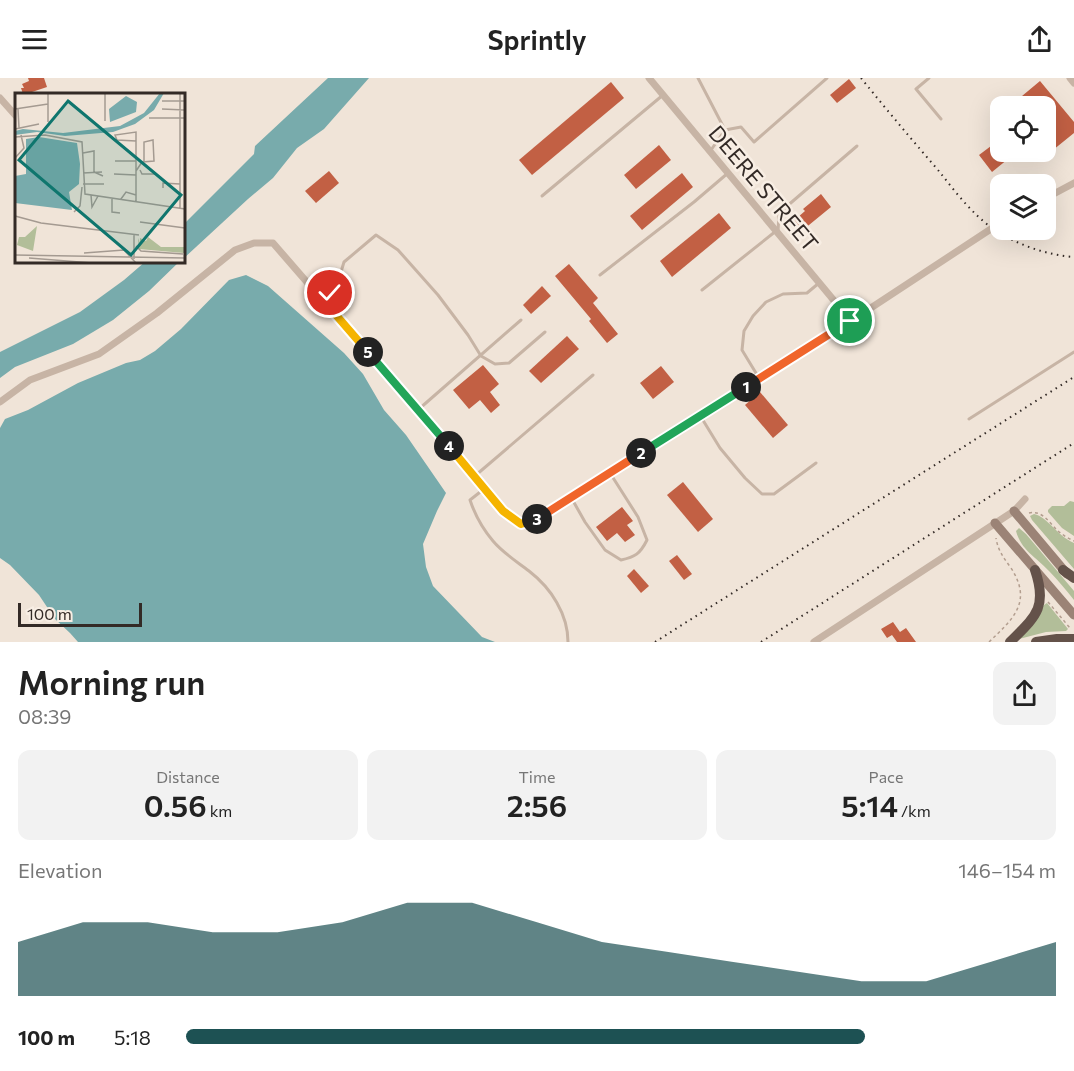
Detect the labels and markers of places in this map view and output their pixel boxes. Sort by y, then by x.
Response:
pin [304,267,355,318]
pin [824,295,875,346]
pin: 5 [353,337,383,367]
pin: 1 [731,372,761,402]
pin: 4 [434,431,464,461]
pin: 2 [626,438,656,468]
pin: 3 [522,504,552,534]

